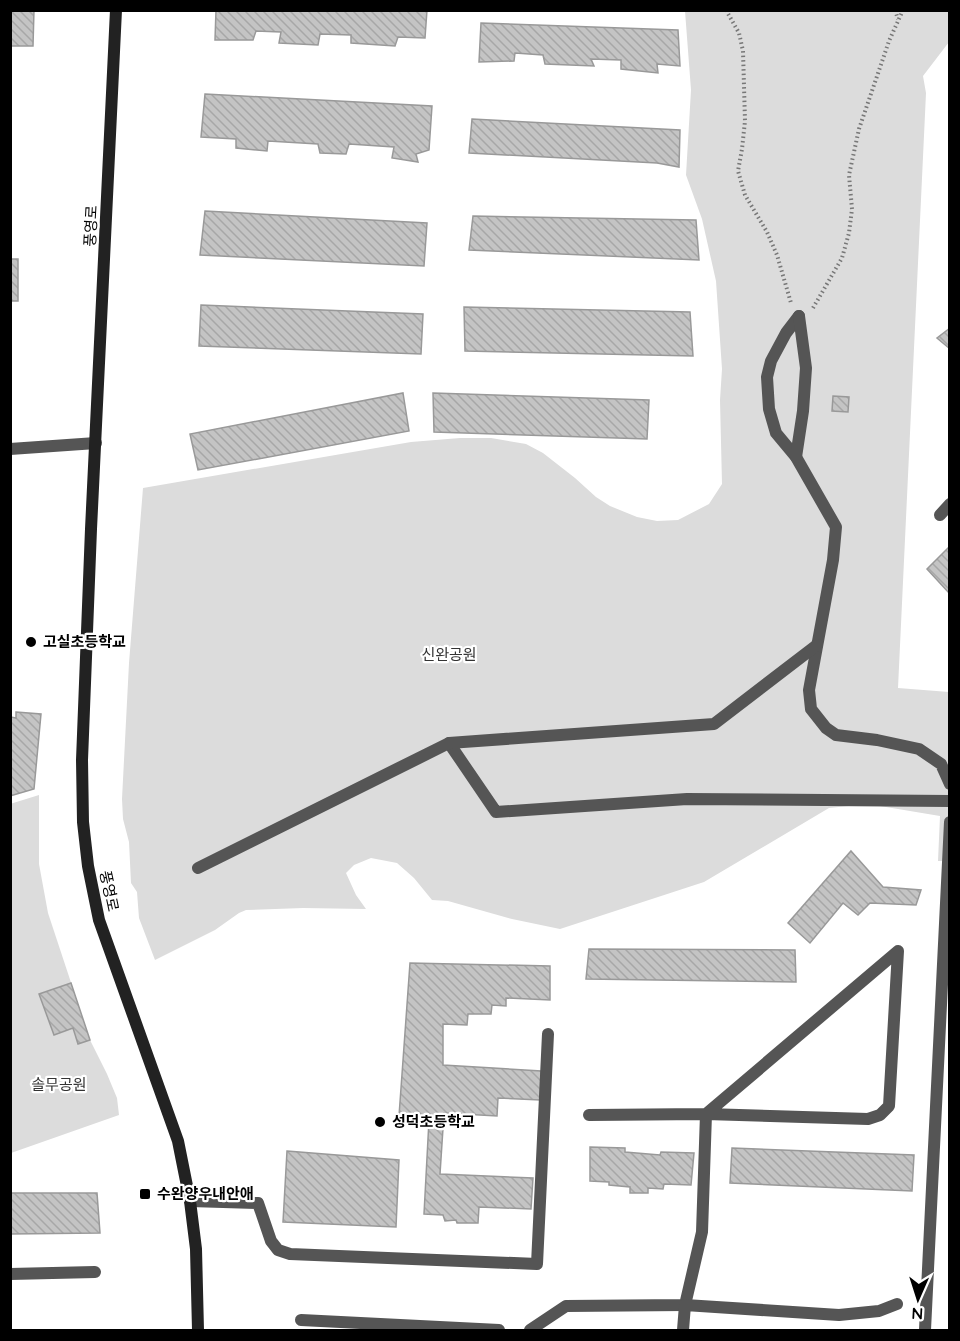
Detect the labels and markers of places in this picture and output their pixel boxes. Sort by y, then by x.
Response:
place label: 고실초등학교 [43,632,126,651]
marker: 고실초등학교 [24,635,38,649]
place label: 성덕초등학교 [392,1112,475,1131]
marker: 성덕초등학교 [373,1115,387,1129]
place label: 수완양우내안애 [157,1184,254,1203]
marker: 수완양우내안애 [138,1187,152,1201]

